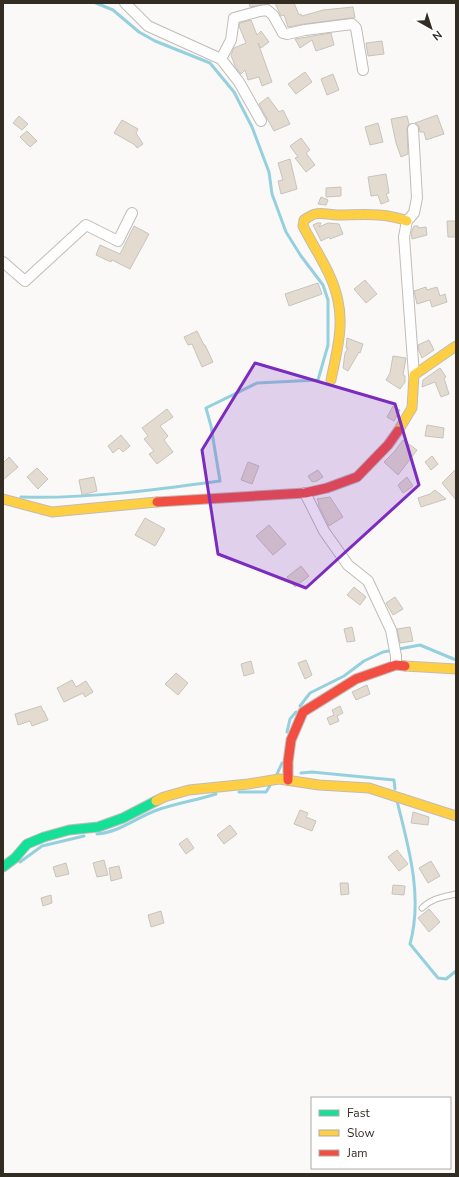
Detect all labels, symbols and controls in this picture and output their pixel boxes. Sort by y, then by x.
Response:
north arrow [411,8,451,48]
text: N [429,27,445,44]
legend [311,1097,451,1169]
text: Fast [347,1105,370,1121]
text: Slow [347,1125,375,1141]
text: Jam [346,1145,368,1161]

